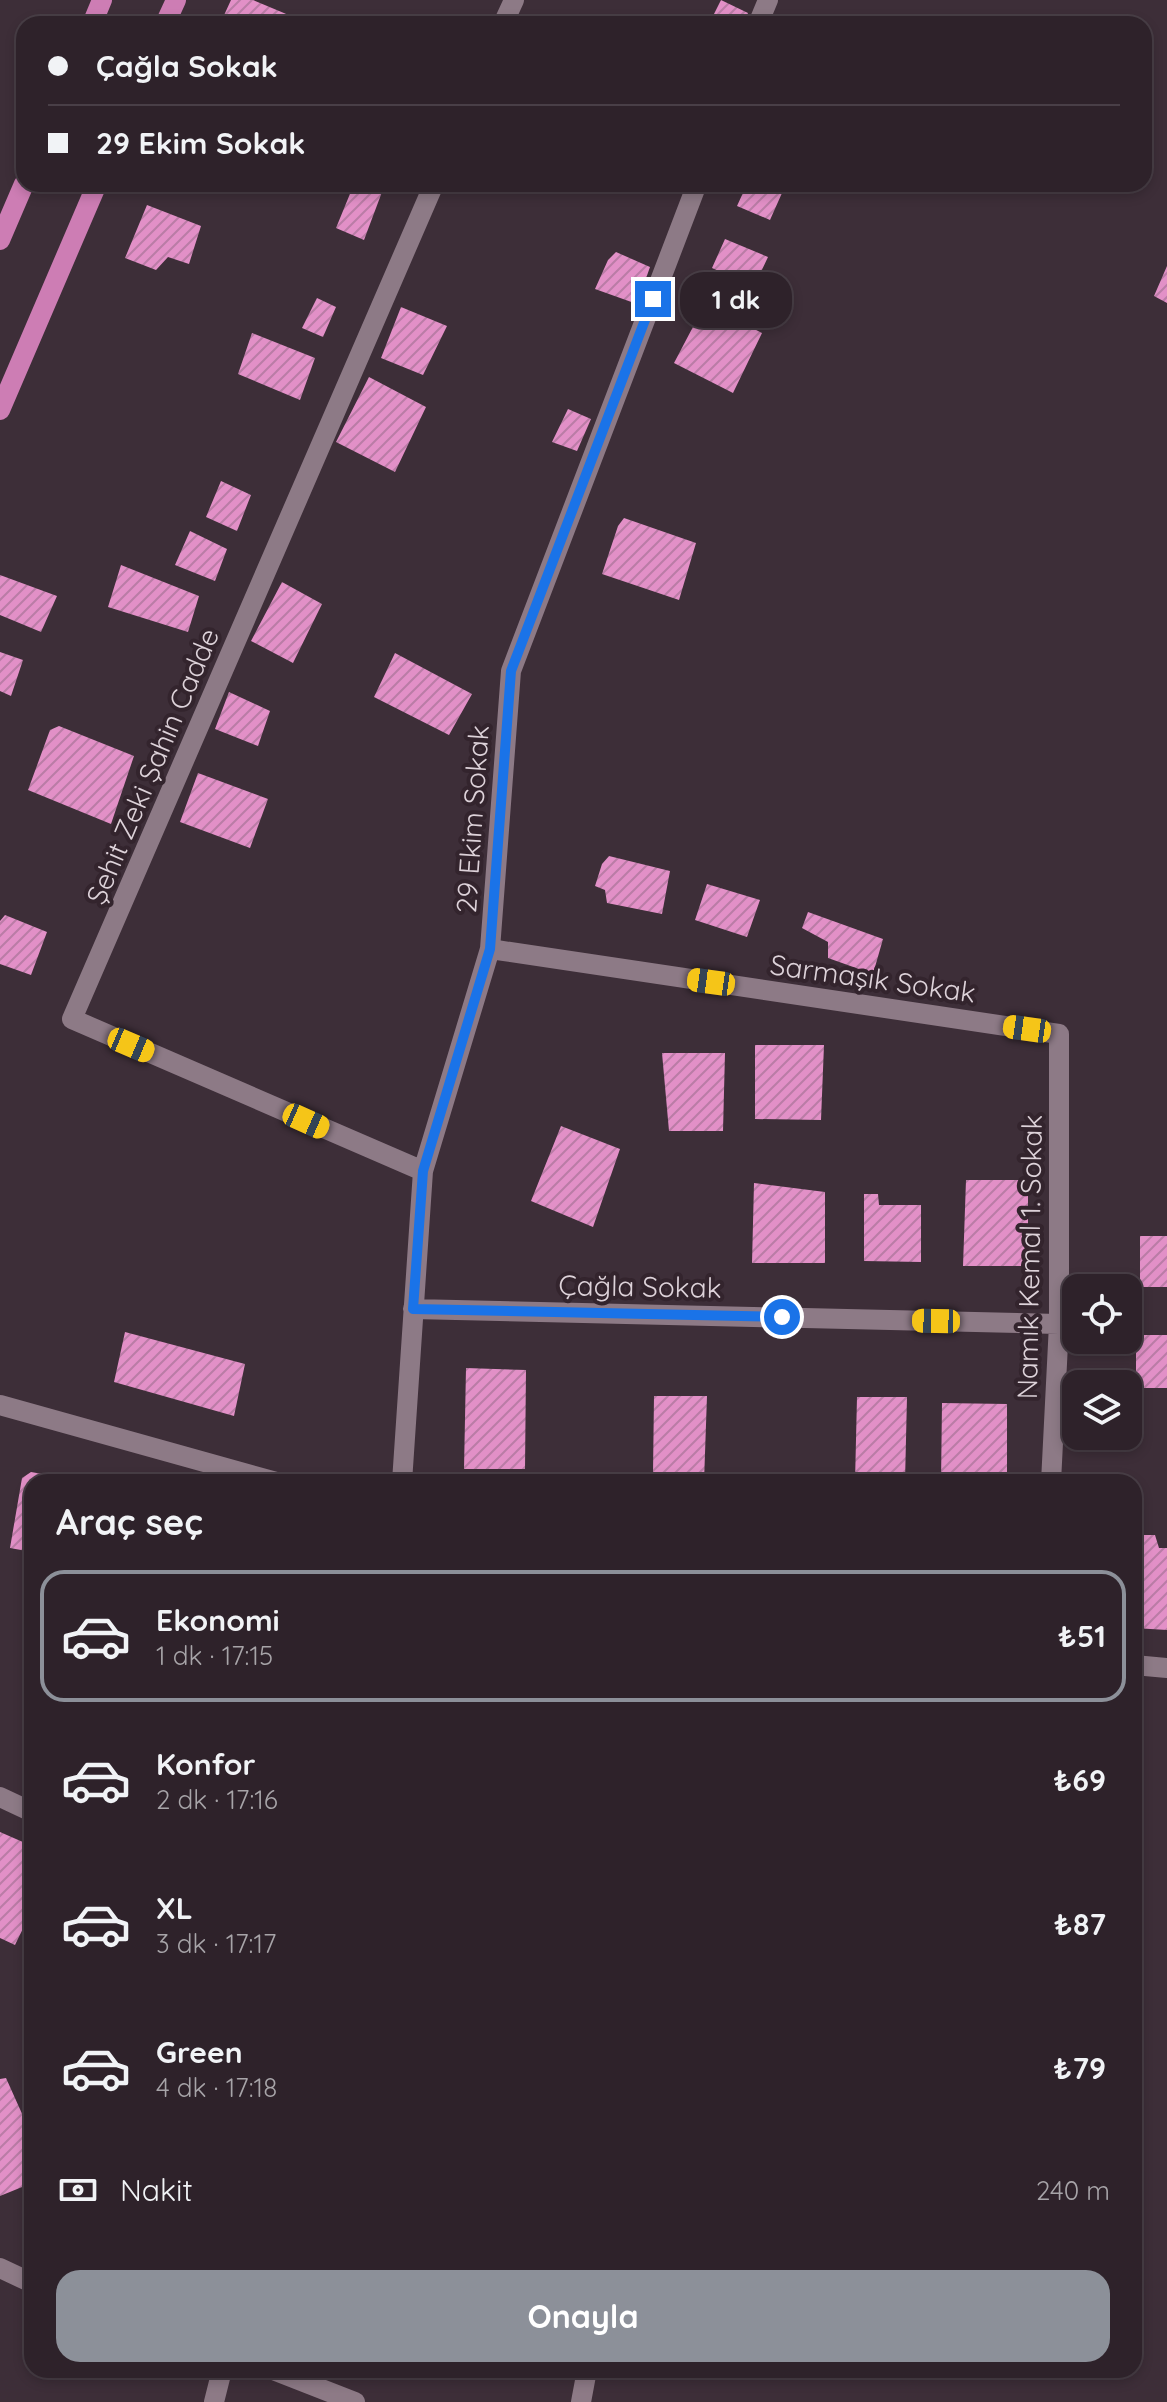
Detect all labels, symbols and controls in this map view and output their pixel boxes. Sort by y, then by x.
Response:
text: Çağla Sokak [96,47,278,85]
text: 29 Ekim Sokak [96,124,305,162]
callout: 1 dk [681,271,793,327]
route end [635,281,671,317]
text: 1 dk [712,283,760,316]
street label: Şehit Zeki Şahin Cadde [78,623,226,909]
street label: 29 Ekim Sokak [448,724,496,914]
street label: Sarmaşık Sokak [768,946,978,1010]
car [686,967,736,997]
car [1002,1014,1052,1044]
car [104,1025,158,1065]
car [279,1100,333,1142]
street label: Namık Kemal 1. Sokak [1009,1114,1049,1400]
street label: Çağla Sokak [558,1267,722,1305]
map controls [1062,1274,1142,1450]
button: locate [1062,1274,1142,1354]
route start [764,1299,800,1335]
car [912,1309,960,1333]
button: layers [1062,1370,1142,1450]
text: Araç seç [56,1499,203,1544]
icon: car [60,1600,132,1672]
text: Ekonomi [156,1601,280,1639]
text: ₺51 [1058,1617,1106,1655]
text: 1 dk · 17:15 [156,1639,273,1672]
icon: car [60,1744,132,1816]
text: Konfor [156,1745,256,1783]
text: ₺69 [1053,1761,1106,1799]
text: 2 dk · 17:16 [156,1783,278,1816]
icon: car [60,1888,132,1960]
text: XL [156,1889,193,1927]
text: ₺87 [1054,1905,1106,1943]
text: 3 dk · 17:17 [156,1927,276,1960]
icon: car [60,2032,132,2104]
text: Green [156,2033,243,2071]
text: ₺79 [1054,2049,1106,2087]
text: 4 dk · 17:18 [156,2071,277,2104]
icon: cash [56,2168,100,2212]
text: Nakit [120,2171,193,2209]
text: 240 m [1036,2174,1110,2207]
button: Onayla [56,2270,1110,2362]

